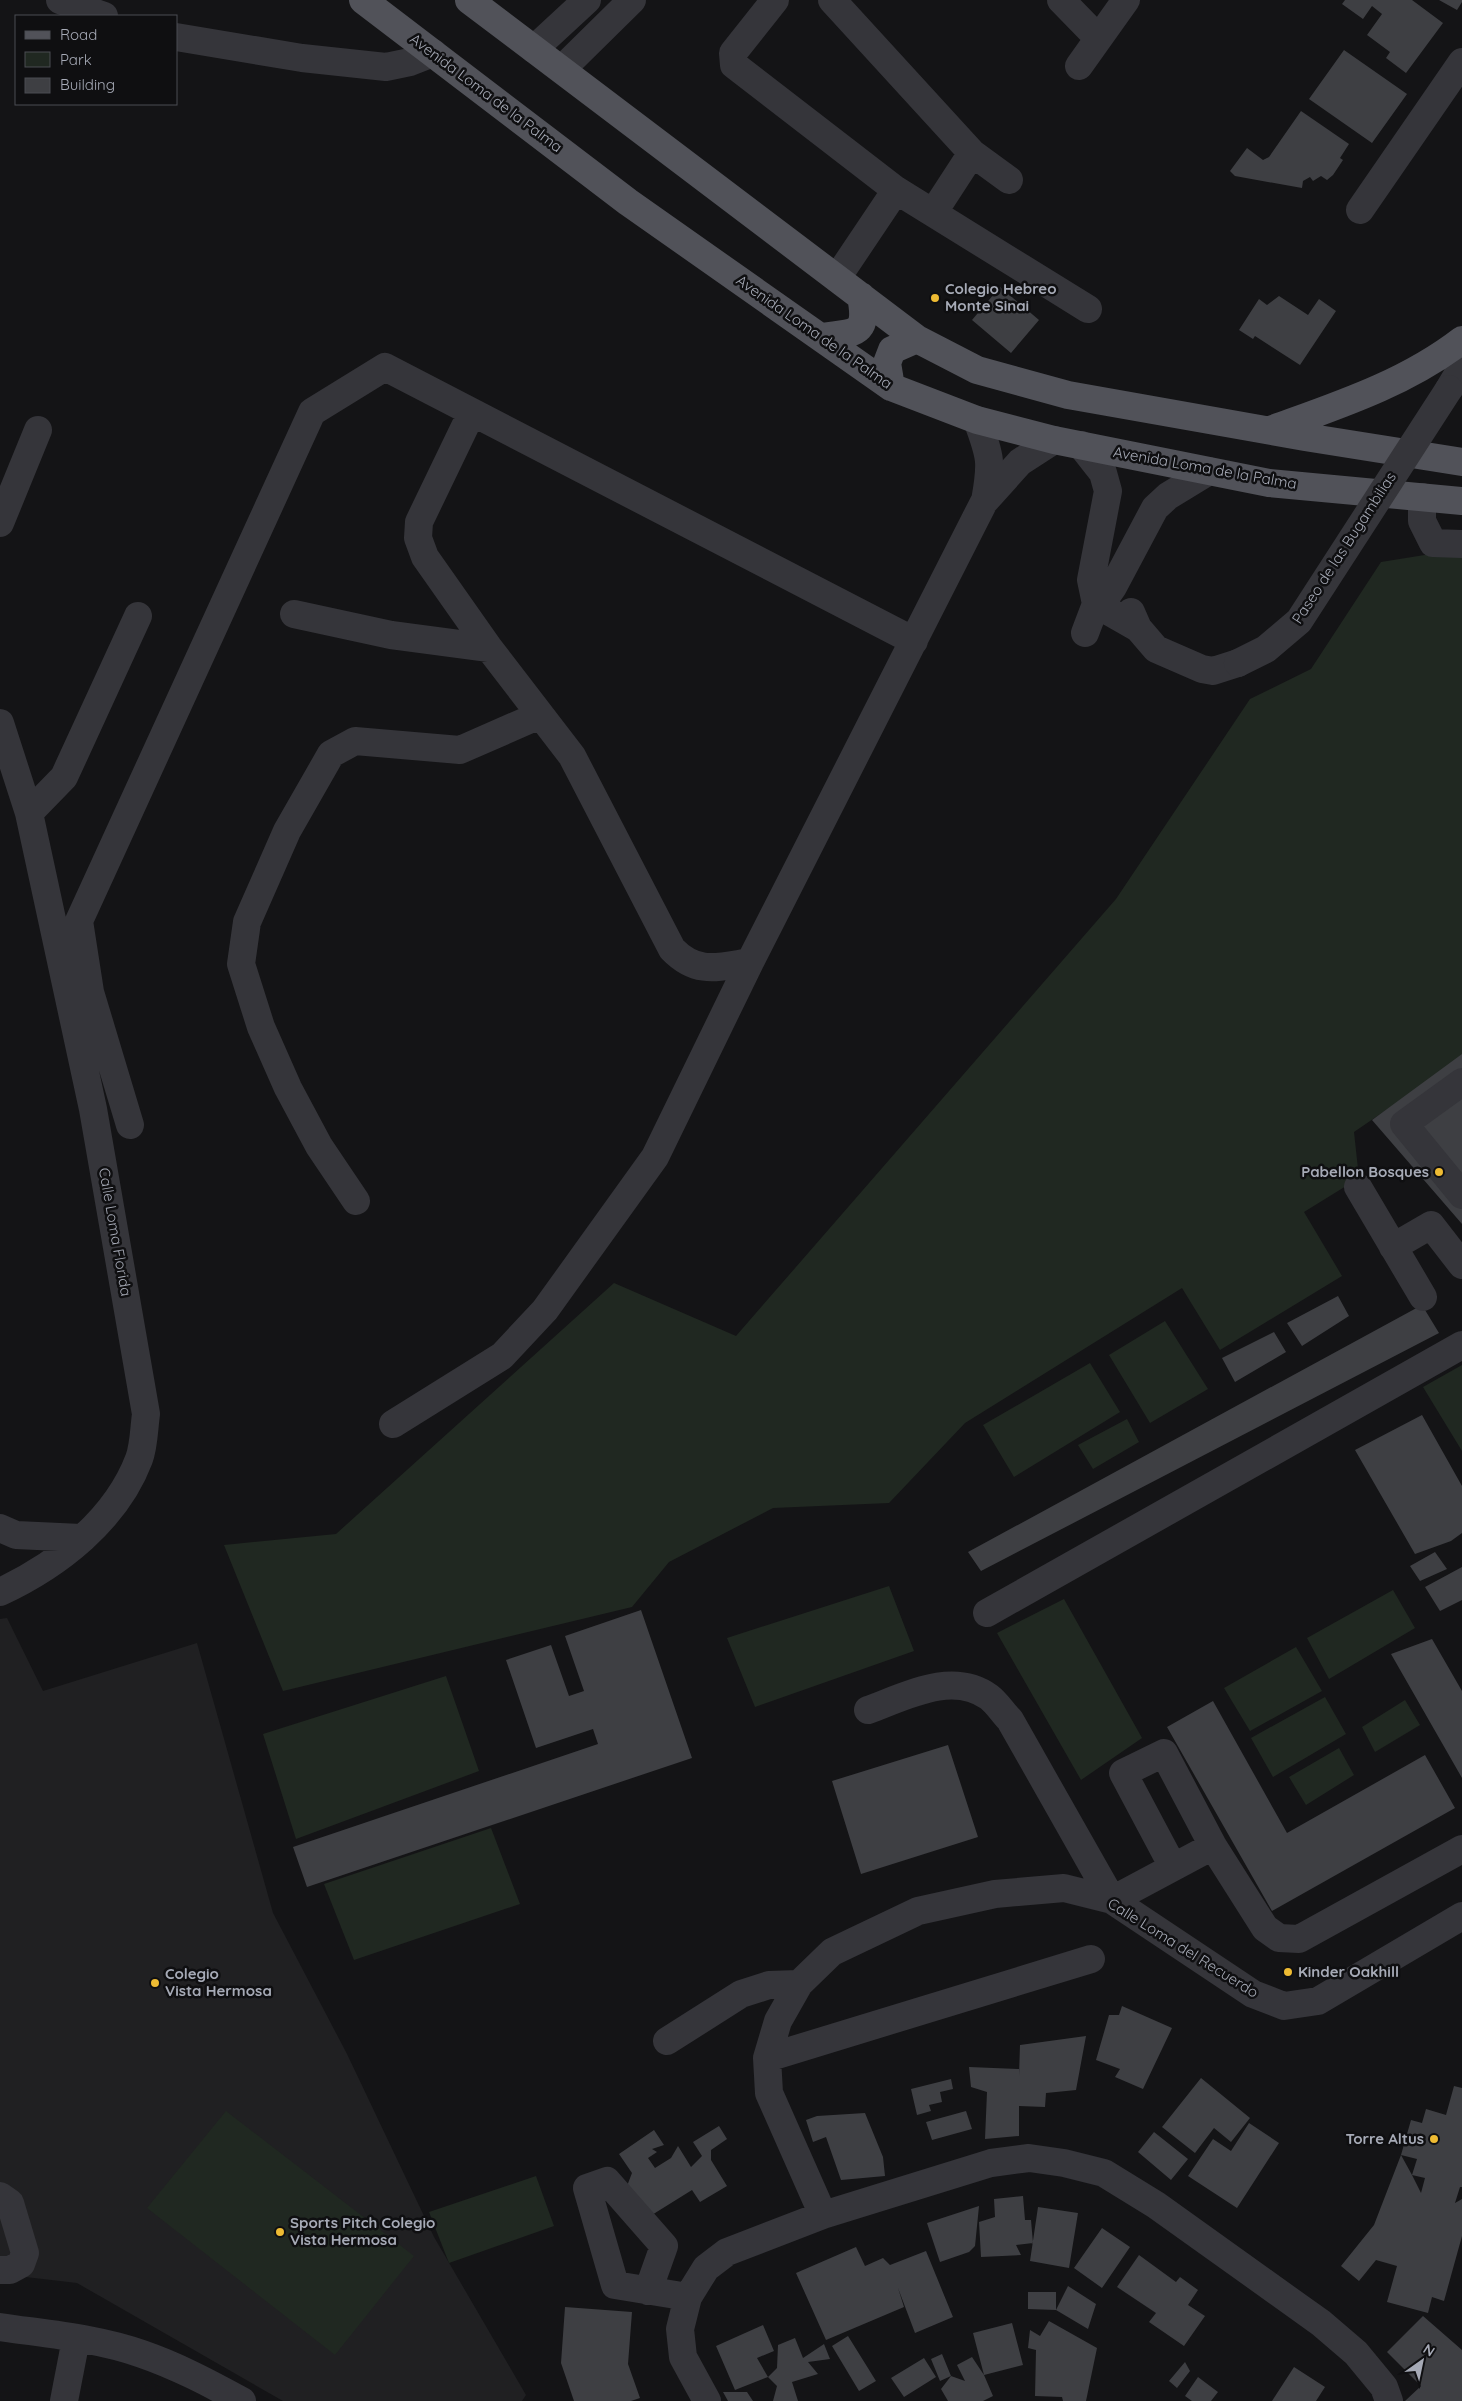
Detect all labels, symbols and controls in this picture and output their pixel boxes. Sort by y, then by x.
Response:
legend [15,15,178,105]
text: Road [60,25,97,44]
street label: Avenida Loma de la Palma [406,29,566,156]
text: Park [60,50,92,69]
text: Building [60,75,115,94]
street label: Avenida Loma de la Palma [733,270,896,393]
place label: Colegio Hebreo Monte Sinai [945,279,1057,315]
marker: Colegio Hebreo Monte Sinai [929,292,941,304]
street label: Avenida Loma de la Palma [1112,442,1298,493]
street label: Paseo de las Bugambilias [1287,468,1400,627]
place label: Pabellon Bosques [1301,1162,1429,1181]
street label: Calle Loma Florida [95,1166,136,1298]
marker: Pabellon Bosques [1433,1166,1445,1178]
street label: Calle Loma del Recuerdo [1104,1893,1262,2002]
place label: Kinder Oakhill [1298,1962,1399,1981]
place label: Colegio Vista Hermosa [165,1964,272,2000]
marker: Kinder Oakhill [1282,1966,1294,1978]
marker: Colegio Vista Hermosa [149,1977,161,1989]
place label: Torre Altus [1346,2129,1424,2148]
marker: Torre Altus [1428,2133,1440,2145]
place label: Sports Pitch Colegio Vista Hermosa [290,2213,435,2249]
marker: Sports Pitch Colegio Vista Hermosa [274,2226,286,2238]
north arrow [1397,2336,1447,2386]
text: N [1420,2340,1438,2360]

